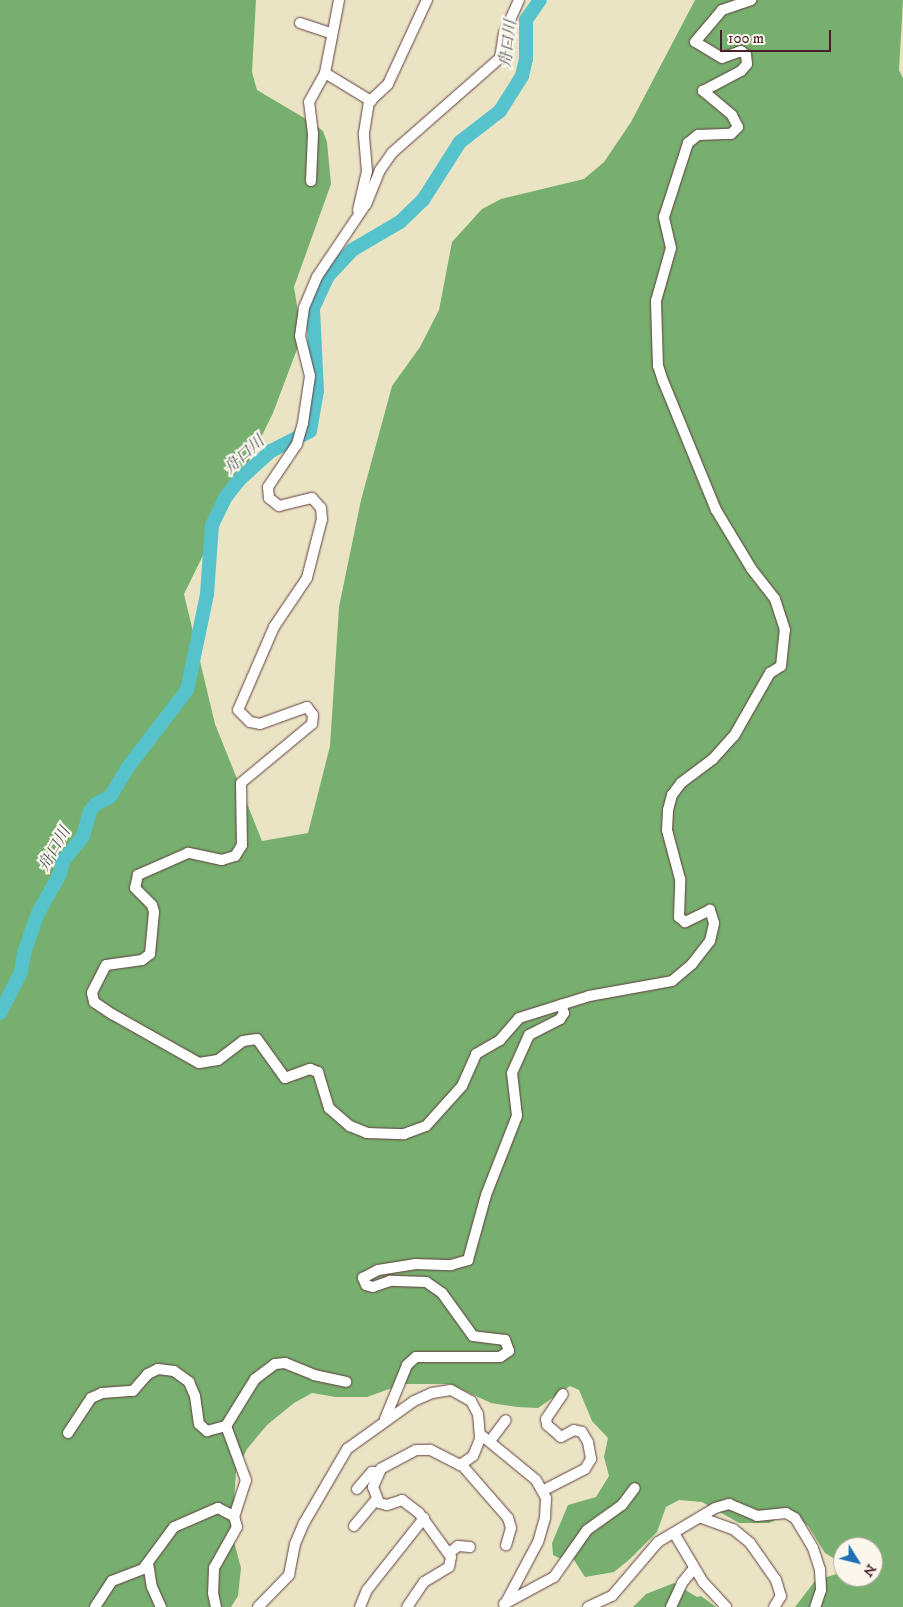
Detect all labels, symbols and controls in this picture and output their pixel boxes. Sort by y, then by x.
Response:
water label: 舟口川 [496,19,520,69]
scale bar [723,20,834,52]
text: 100 m [728,29,764,48]
water label: 舟口川 [220,432,268,478]
water label: 舟口川 [34,823,74,875]
north arrow [833,1537,883,1587]
text: N [859,1560,880,1580]

